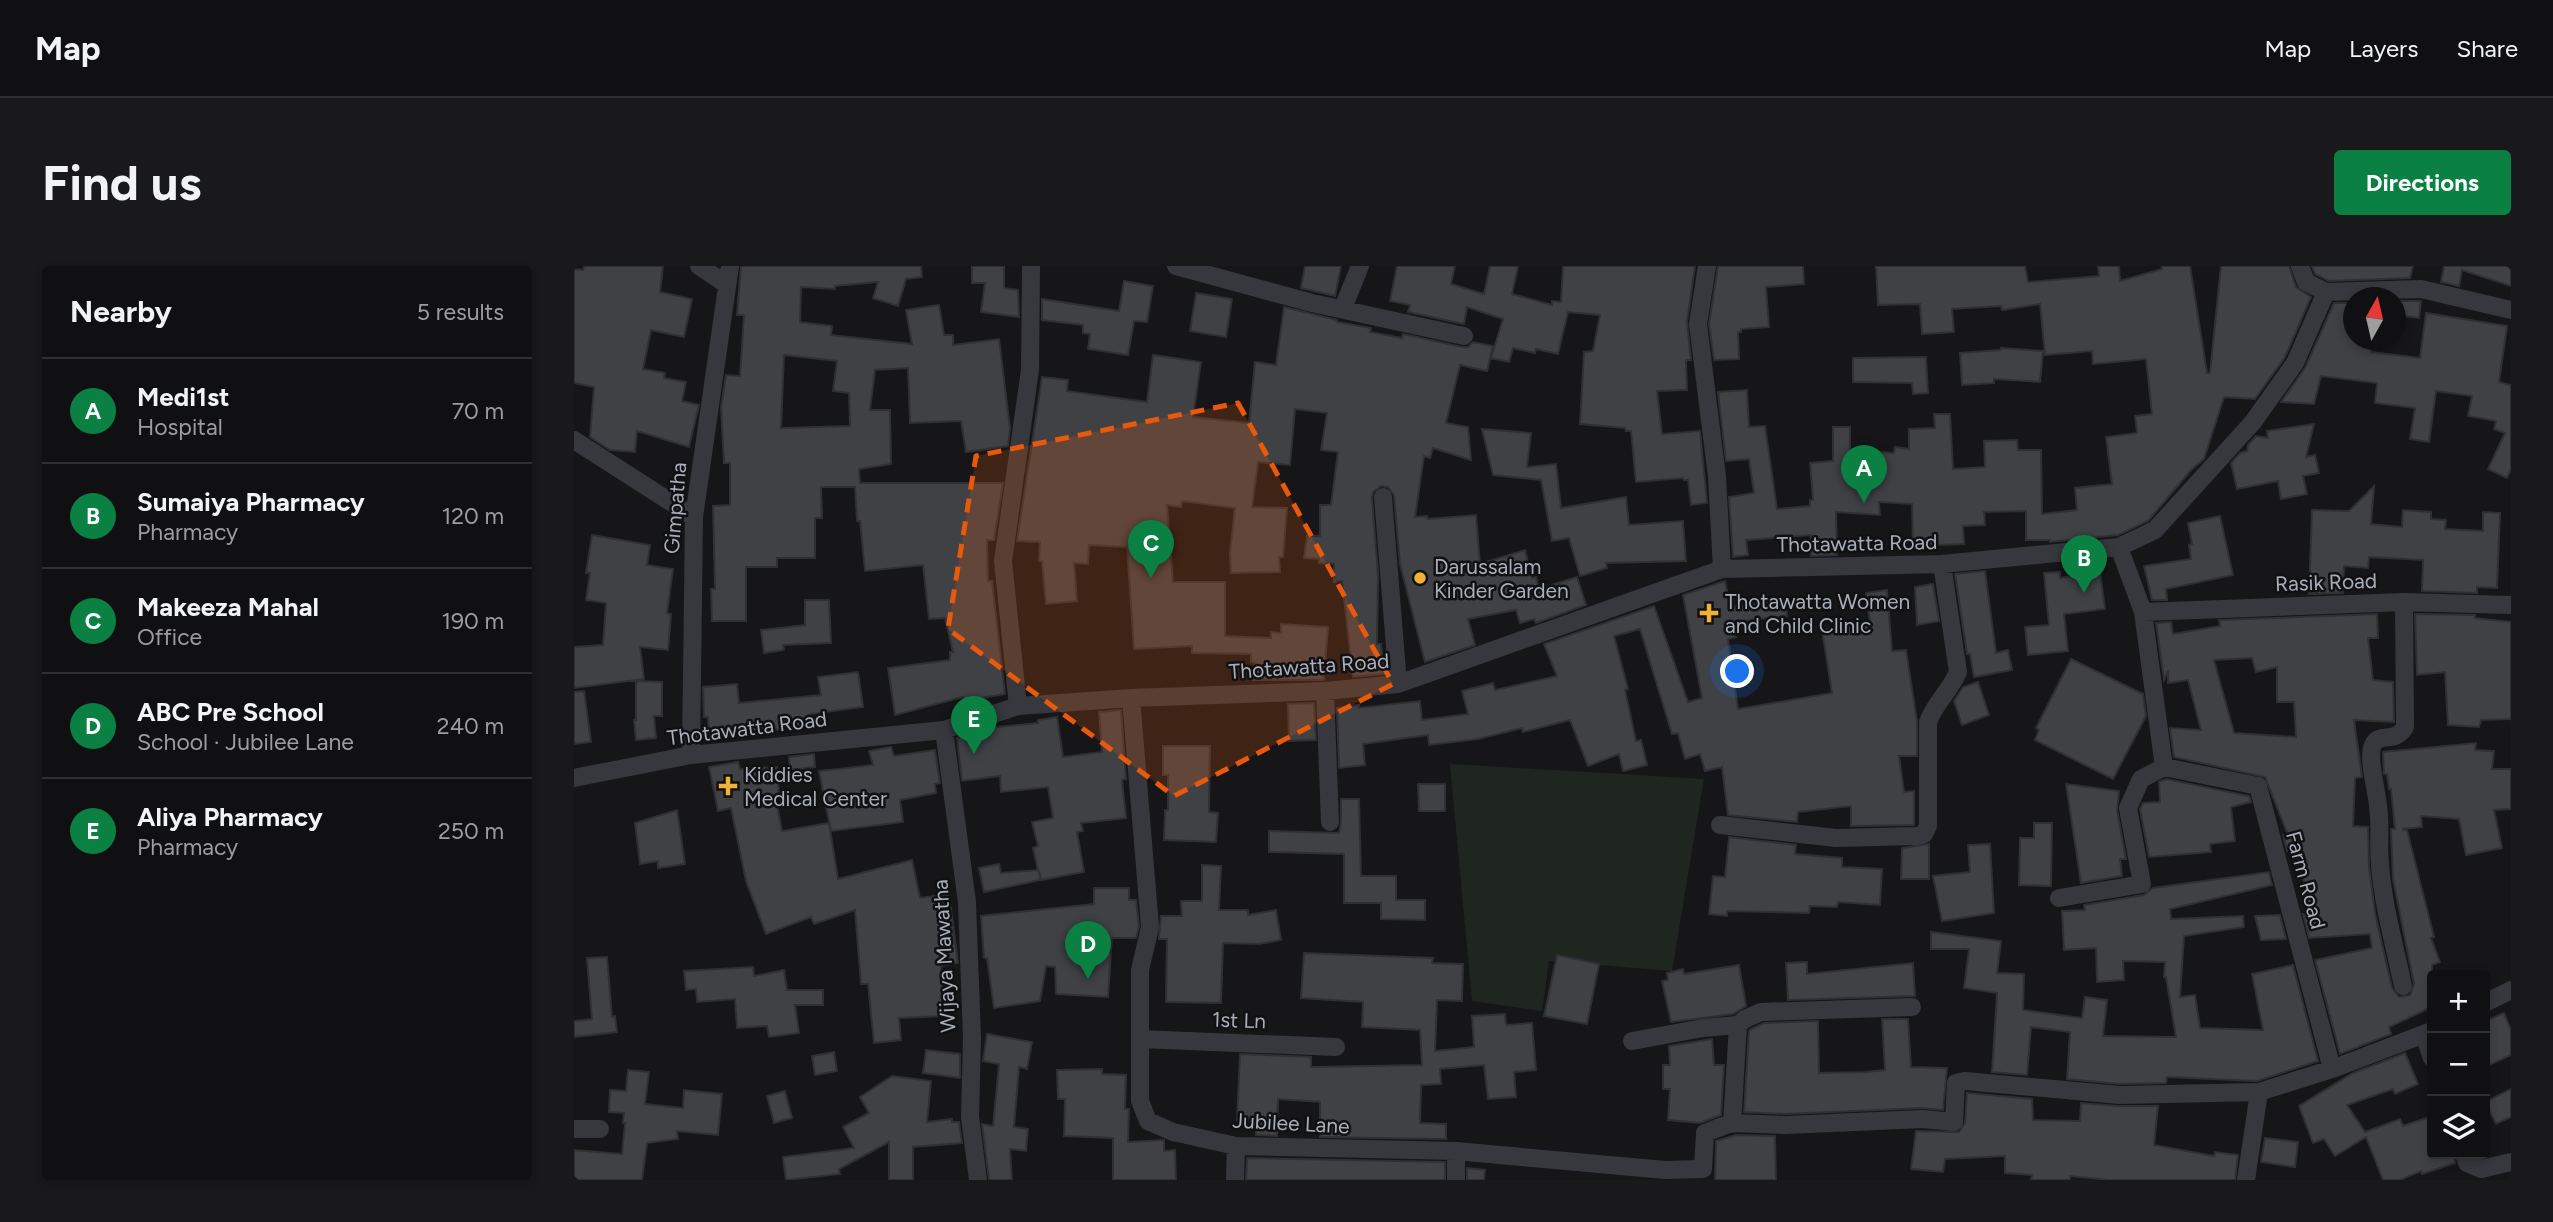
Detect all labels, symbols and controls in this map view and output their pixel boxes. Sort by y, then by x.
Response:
text: Map [35,29,101,68]
text: Map [2264,34,2311,63]
text: Layers [2349,34,2418,63]
text: Share [2456,34,2518,63]
button: Directions [2334,150,2511,215]
text: Find us [42,153,201,212]
north arrow [2343,287,2406,350]
text: Nearby [70,293,172,330]
text: 5 results [417,298,504,326]
text: Medi1st [137,381,230,413]
text: A [85,397,101,425]
text: 70 m [452,397,504,425]
text: Hospital [137,413,223,441]
pin: A [1841,445,1887,503]
street label: Gimpatha [659,461,691,555]
text: Sumaiya Pharmacy [137,486,365,518]
text: B [86,502,100,530]
text: 120 m [442,502,504,530]
text: Pharmacy [137,518,238,546]
pin: C [1128,520,1174,578]
street label: Thotawatta Road [1776,529,1938,557]
pin: B [2061,535,2107,593]
place label: Darussalam Kinder Garden [1434,554,1569,603]
street label: Rasik Road [2274,568,2378,596]
marker: Darussalam Kinder Garden [1412,570,1428,586]
place label: Thotawatta Women and Child Clinic [1725,589,1910,638]
text: Makeeza Mahal [137,591,319,623]
marker: Thotawatta Women and Child Clinic [1699,603,1719,623]
text: C [85,607,101,635]
text: 190 m [441,607,504,635]
text: Office [137,623,202,651]
street label: Thotawatta Road [1228,648,1390,684]
your location [1720,654,1754,688]
text: ABC Pre School [137,696,324,728]
pin: E [951,696,997,754]
street label: Thotawatta Road [666,706,828,750]
text: D [85,712,101,740]
text: 240 m [437,712,504,740]
text: School · Jubilee Lane [137,728,354,756]
place label: Kiddies Medical Center [744,762,887,811]
marker: Kiddies Medical Center [718,776,738,796]
text: Aliya Pharmacy [137,801,323,833]
text: E [86,817,100,845]
text: 250 m [438,817,504,845]
street label: Farm Road [2281,828,2331,932]
text: Pharmacy [137,833,238,861]
street label: Wijaya Mawatha [927,879,961,1033]
pin: D [1065,921,1111,979]
map controls [2427,970,2490,1159]
button: + [2427,970,2490,1033]
street label: 1st Ln [1211,1007,1267,1033]
button: − [2427,1033,2490,1096]
button: layers [2427,1096,2490,1159]
street label: Jubilee Lane [1232,1107,1350,1139]

